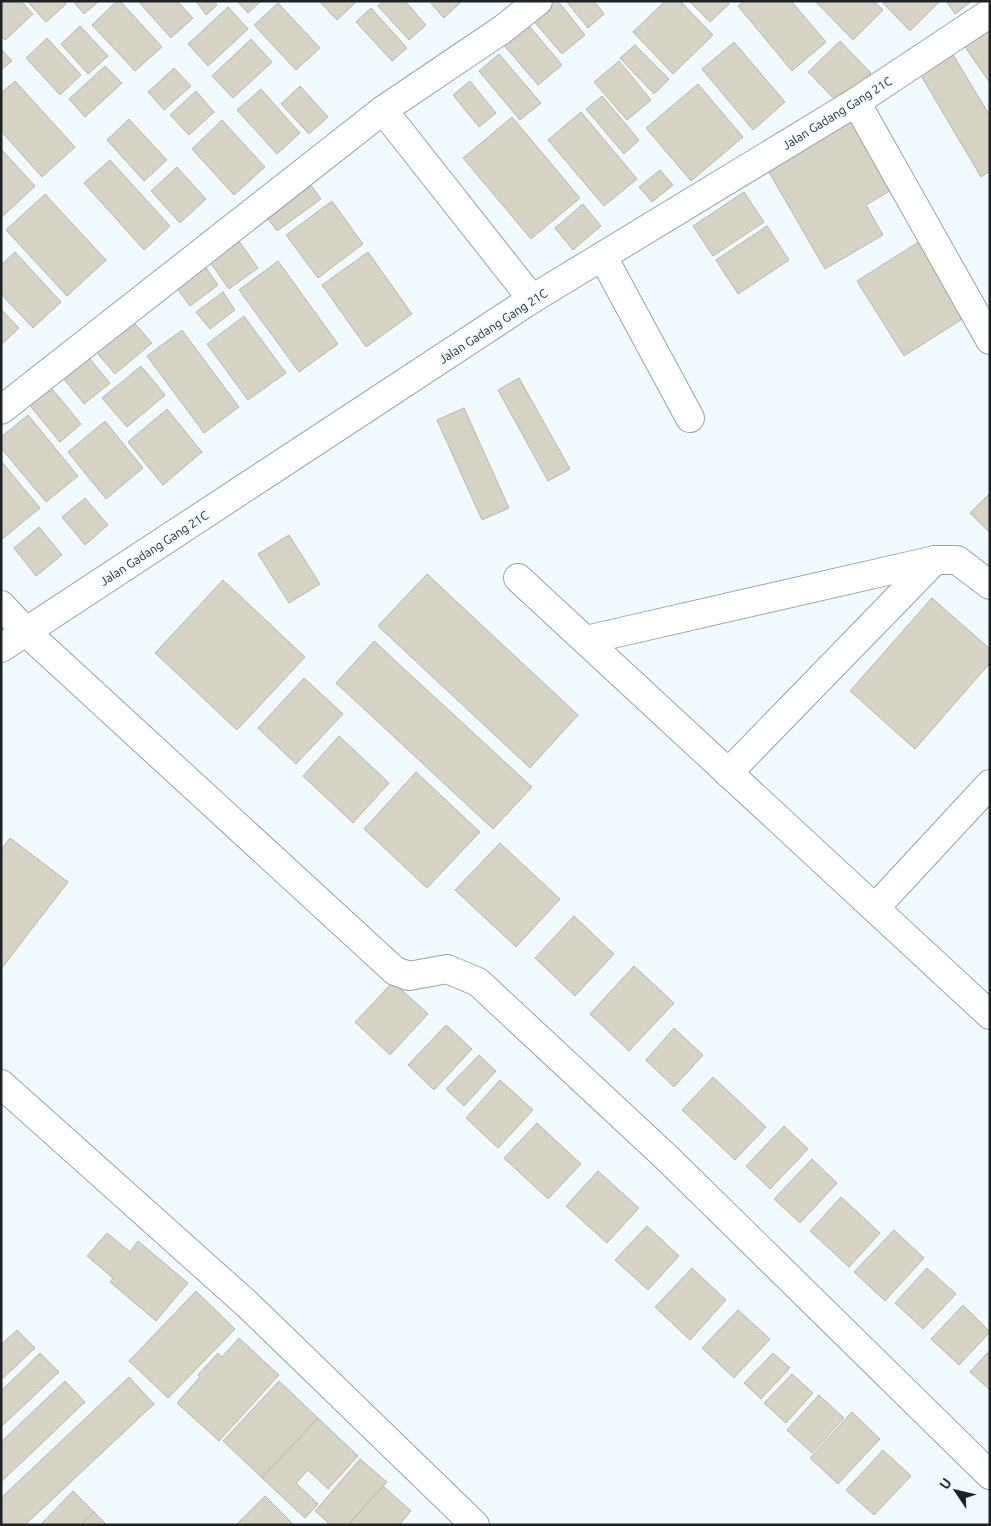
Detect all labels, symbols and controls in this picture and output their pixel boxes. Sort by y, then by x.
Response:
street label: Jalan Gadang Gang 21C [780,74,895,152]
street label: Jalan Gadang Gang 21C [436,286,550,366]
street label: Jalan Gadang Gang 21C [97,508,211,588]
north arrow [931,1466,981,1516]
text: U [936,1475,955,1492]

